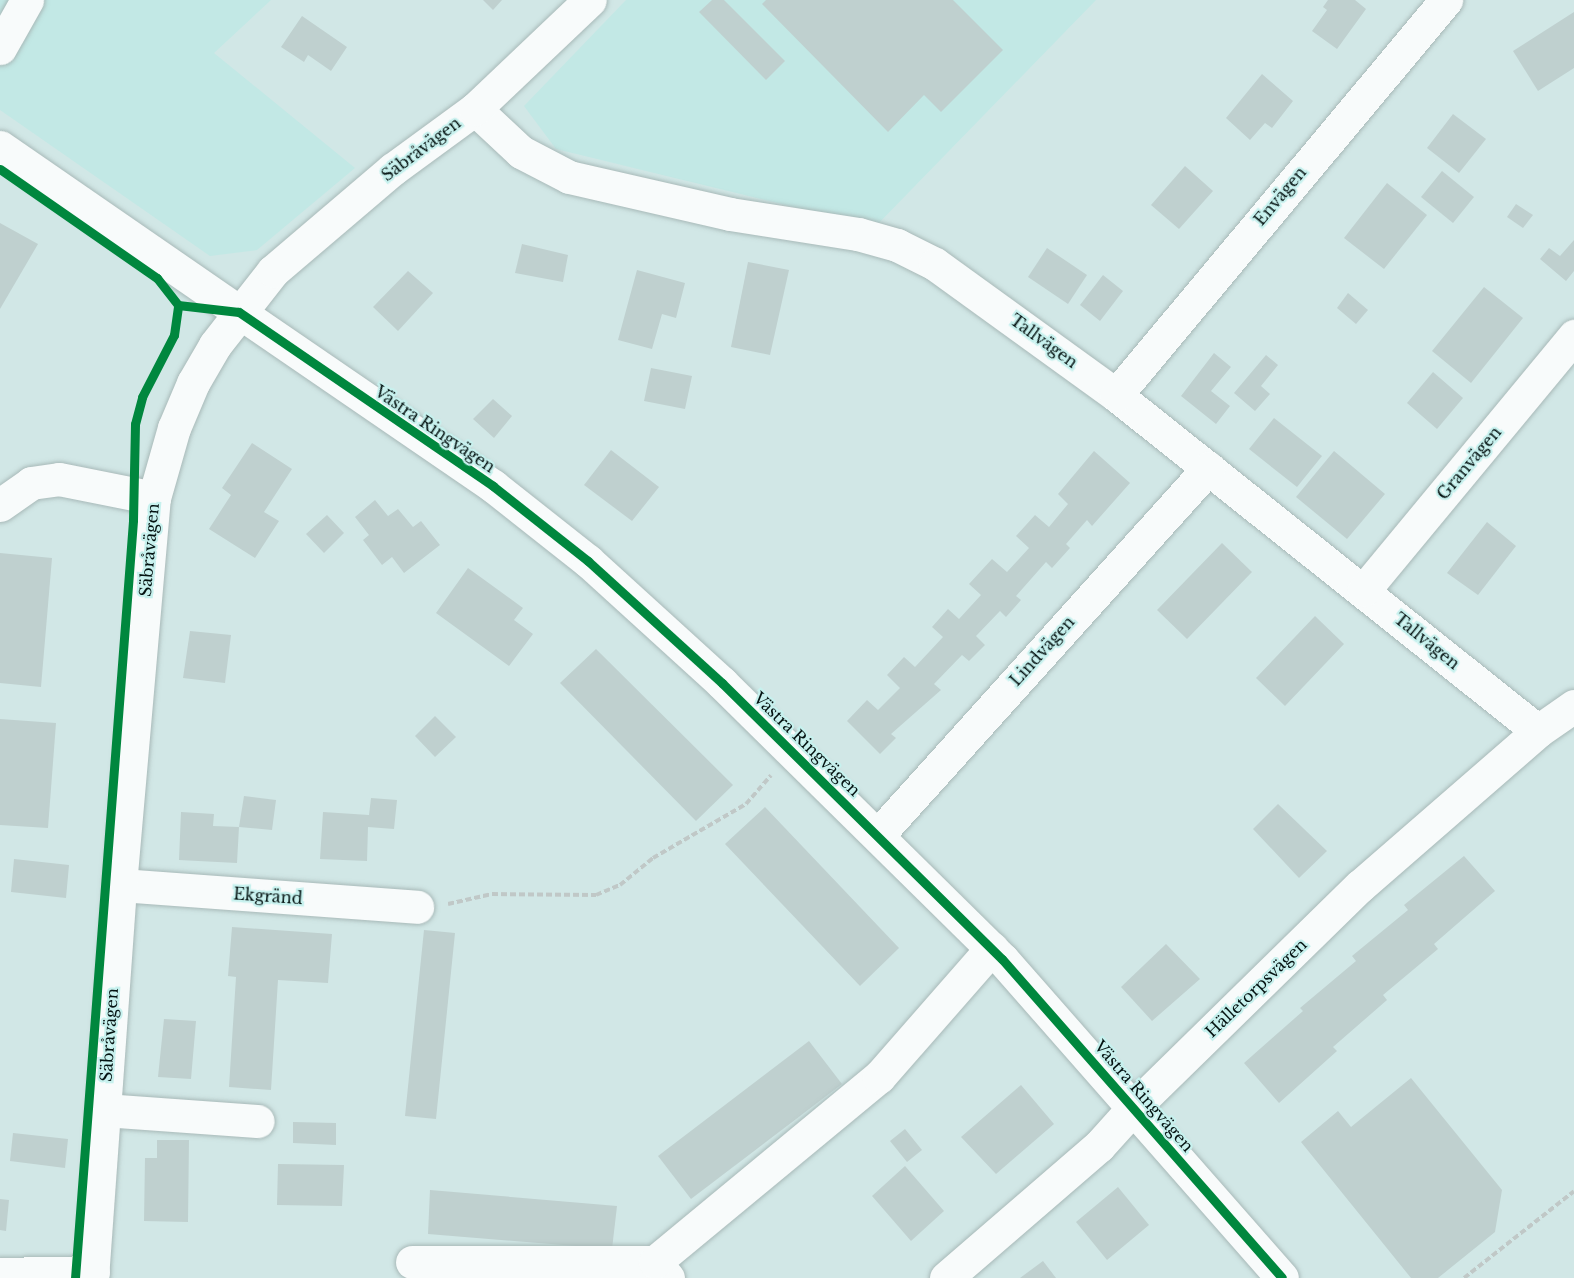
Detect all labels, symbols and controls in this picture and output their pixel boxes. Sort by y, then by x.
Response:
street label: Säbråvägen [378,113,464,185]
street label: Envägen [1250,163,1310,229]
street label: Tallvägen [1007,310,1081,372]
street label: Västra Ringvägen [371,382,499,476]
street label: Granvägen [1433,423,1505,503]
street label: Säbråvägen [135,502,163,598]
street label: Tallvägen [1390,609,1464,673]
street label: Lindvägen [1006,612,1078,690]
street label: Västra Ringvägen [750,688,864,800]
street label: Ekgränd [233,884,303,908]
street label: Hälletorpsvägen [1201,935,1311,1041]
street label: Säbråvägen [96,987,122,1083]
street label: Västra Ringvägen [1090,1036,1198,1156]

